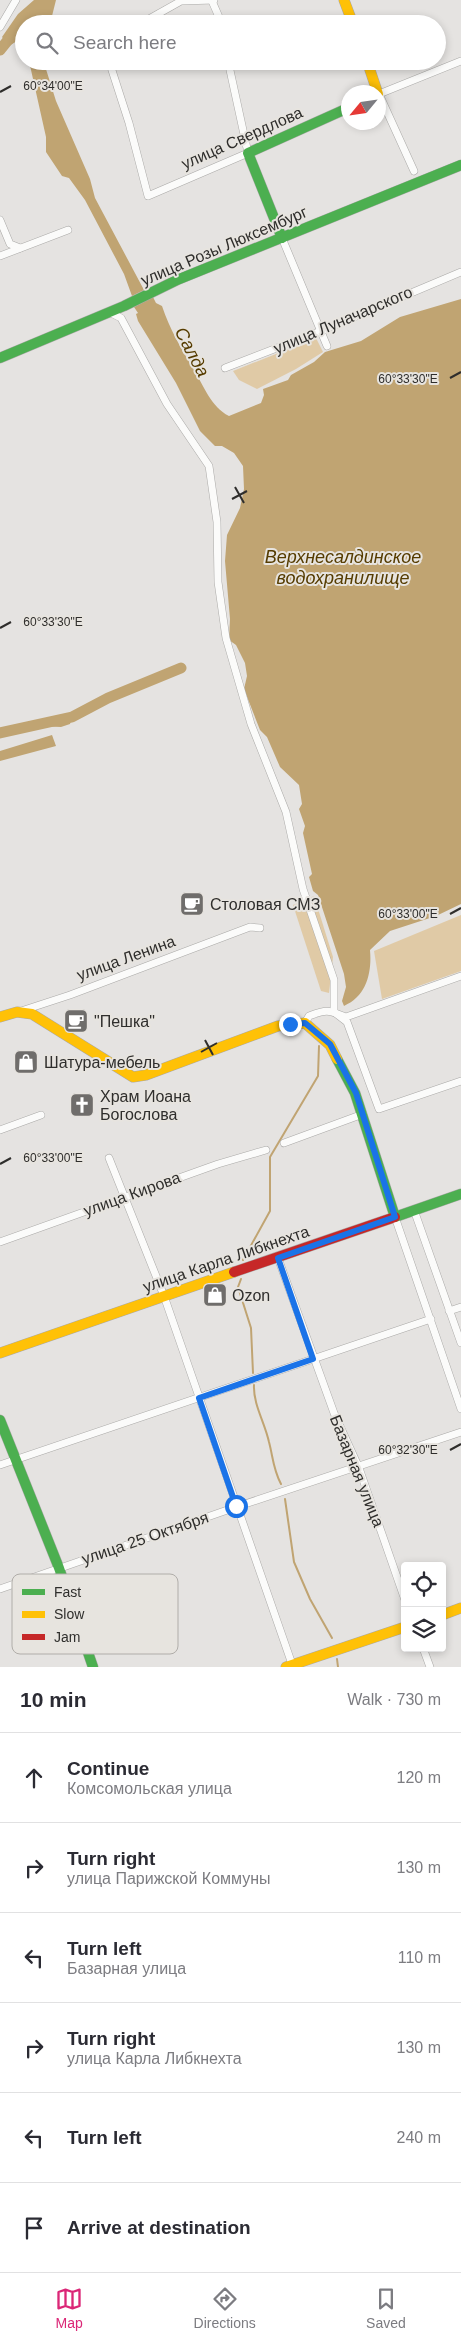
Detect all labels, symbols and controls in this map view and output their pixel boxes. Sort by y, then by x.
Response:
search box [15,15,446,70]
icon: search [33,29,61,57]
text: Search here [73,32,177,53]
text: 60°34'00"E [23,79,83,93]
north arrow [341,85,386,130]
street label: улица Свердлова [179,104,305,172]
street label: улица Розы Люксембург [138,203,310,289]
street label: улица Луначарского [271,283,415,357]
water label: Салда [171,324,213,380]
text: 60°33'30"E [378,372,438,386]
water label: Верхнесалдинское водохранилище [265,547,421,588]
text: 60°33'30"E [23,615,83,629]
cafe icon: Столовая СМЗ [179,891,205,917]
place label: Столовая СМЗ [210,896,320,913]
text: 60°33'00"E [378,907,438,921]
street label: улица Ленина [75,932,178,984]
cafe icon: "Пешка" [63,1008,89,1034]
place label: "Пешка" [94,1013,155,1030]
route end [279,1013,302,1036]
shop icon: Шатура-мебель [13,1049,39,1075]
place label: Шатура-мебель [44,1054,160,1071]
place label: Храм Иоана Богослова [100,1088,191,1123]
church icon: Храм Иоана Богослова [69,1092,95,1118]
text: 60°33'00"E [23,1151,83,1165]
street label: улица Кирова [81,1169,183,1219]
street label: улица Карла Либкнехта [141,1223,311,1295]
shop icon: Ozon [202,1282,228,1308]
place label: Ozon [232,1287,270,1304]
street label: Базарная улица [327,1413,387,1530]
text: 60°32'30"E [378,1443,438,1457]
route start [225,1495,248,1518]
street label: улица 25 Октября [79,1508,211,1568]
map controls [401,1562,446,1652]
button: locate [401,1562,446,1607]
legend [12,1574,178,1654]
text: Fast [54,1584,81,1600]
text: Slow [54,1606,85,1622]
button: layers [401,1607,446,1652]
text: Jam [54,1629,80,1645]
text: 10 min [20,1688,87,1711]
text: Walk · 730 m [347,1691,441,1708]
text: Continue [67,1758,149,1779]
icon: ahead [20,1764,48,1792]
text: 120 m [397,1769,441,1786]
text: Комсомольская улица [67,1780,232,1797]
text: Turn right [67,1848,155,1869]
icon: right [20,1854,48,1882]
text: 130 m [397,1859,441,1876]
text: улица Парижской Коммуны [67,1870,271,1887]
text: Turn left [67,1938,142,1959]
icon: left [20,1944,48,1972]
text: 110 m [398,1949,441,1966]
text: Базарная улица [67,1960,186,1977]
text: Turn right [67,2028,155,2049]
icon: right [20,2034,48,2062]
text: 130 m [397,2039,441,2056]
text: улица Карла Либкнехта [67,2050,242,2067]
icon: left [20,2124,48,2152]
text: Turn left [67,2127,142,2148]
text: 240 m [397,2129,441,2146]
icon: arrive [20,2214,48,2242]
text: Arrive at destination [67,2217,251,2238]
tab: Map [55,2285,83,2331]
tab: Directions [194,2285,256,2331]
tab: Saved [366,2285,406,2331]

